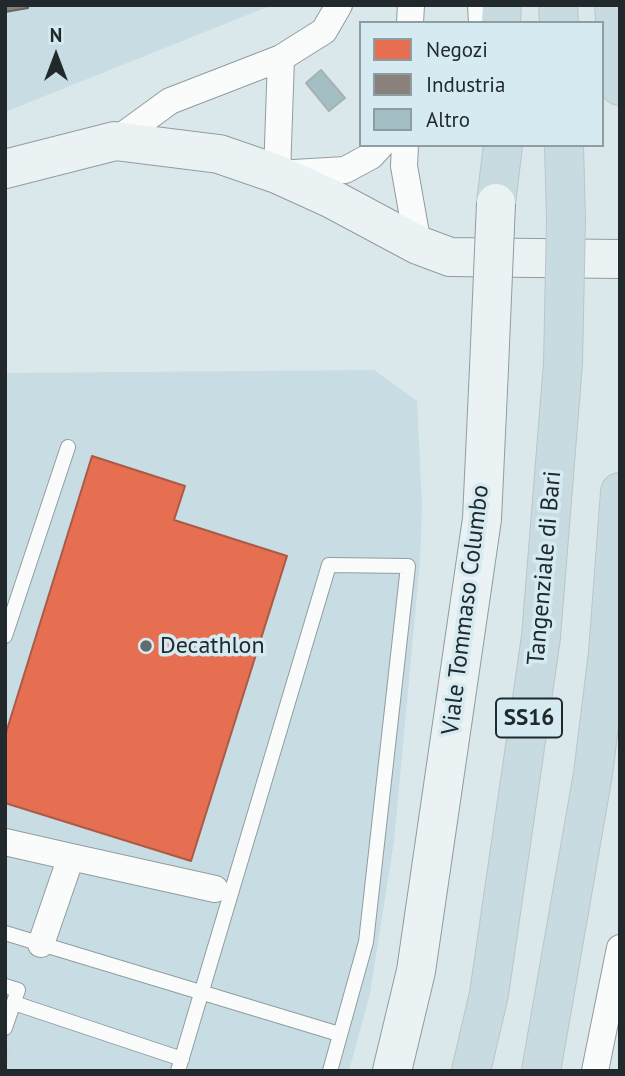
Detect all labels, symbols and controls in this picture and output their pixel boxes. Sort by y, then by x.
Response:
north arrow [21,21,91,91]
legend [359,21,604,147]
text: N [50,23,62,47]
text: Negozi [426,36,488,63]
text: Industria [426,71,505,98]
text: Altro [426,106,470,133]
street label: Tangenziale di Bari [522,470,568,666]
street label: Viale Tommaso Columbo [436,483,496,737]
place label: Decathlon [160,632,265,660]
marker: Decathlon [138,638,154,654]
road number: SS16 [496,698,562,738]

